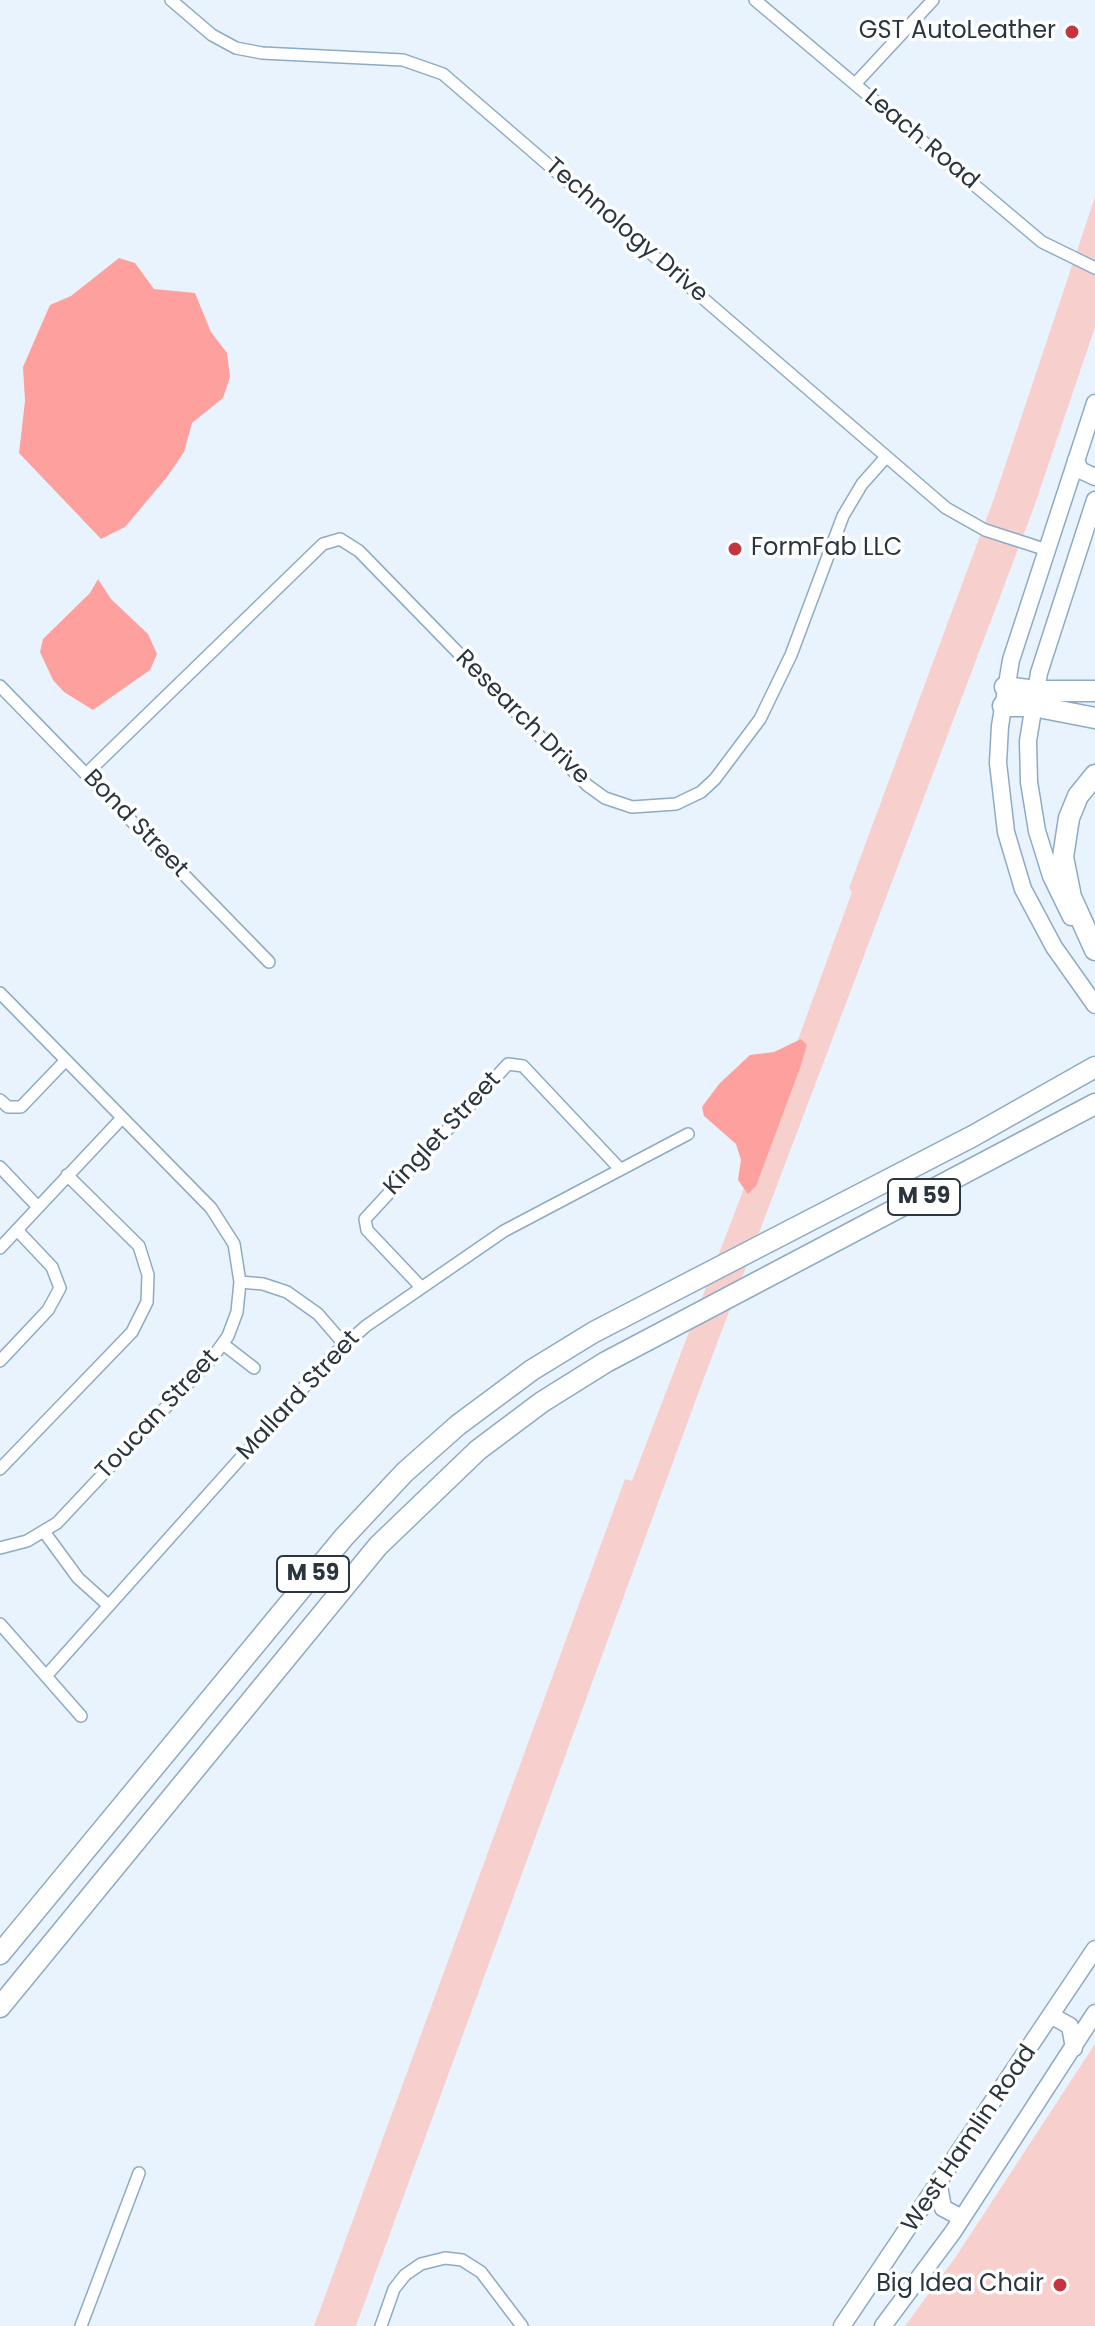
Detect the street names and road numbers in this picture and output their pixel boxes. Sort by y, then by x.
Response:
street label: Leach Road [858,84,984,196]
street label: Technology Drive [539,153,713,309]
street label: Research Drive [449,645,595,791]
street label: Bond Street [77,764,193,884]
street label: Kinglet Street [379,1066,507,1202]
road number: M 59 [888,1179,960,1215]
street label: Mallard Street [232,1325,366,1467]
street label: Toucan Street [91,1344,225,1486]
road number: M 59 [277,1556,349,1592]
street label: West Hamlin Road [897,2040,1043,2238]

